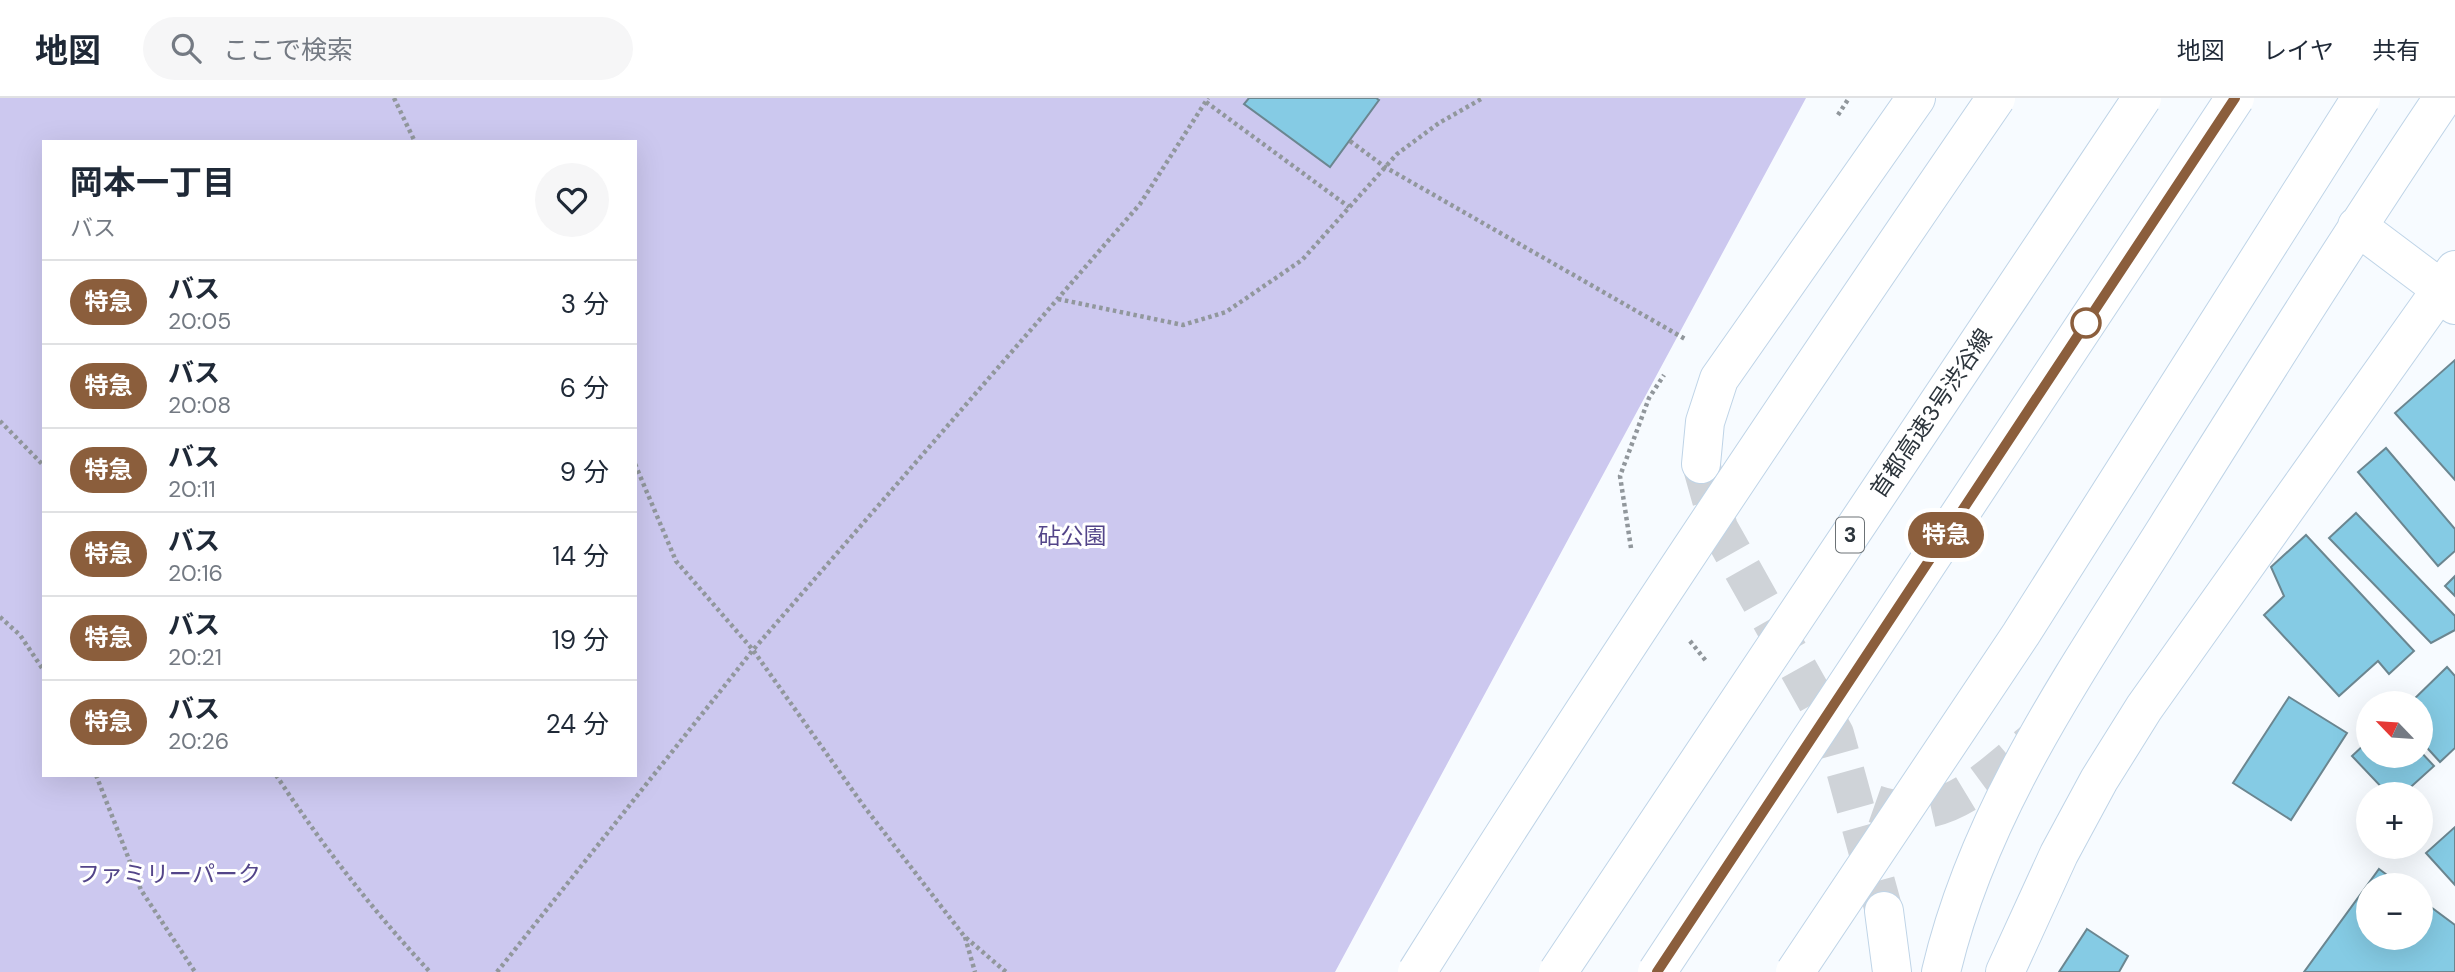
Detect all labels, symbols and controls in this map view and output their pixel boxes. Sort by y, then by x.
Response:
search box [143,17,633,80]
text: 地図 [35,29,101,72]
icon: search [167,29,205,67]
text: ここで検索 [223,33,353,67]
text: 地図 [2177,35,2225,66]
text: レイヤ [2263,35,2334,66]
text: 共有 [2372,35,2420,66]
text: 岡本一丁目 [70,161,235,204]
button: heart [535,163,609,237]
text: バス [70,213,116,243]
text: バス [168,272,220,306]
text: 特急 [85,286,133,317]
text: 3 分 [561,287,609,321]
text: 20:05 [168,306,231,336]
unlabelled marker [2071,308,2101,338]
street label: 首都高速3号渋谷線 [1863,323,1999,503]
text: バス [168,356,220,390]
text: 特急 [85,370,133,401]
text: 6 分 [560,371,609,405]
text: 20:08 [168,390,231,420]
text: バス [168,440,220,474]
text: 特急 [85,454,133,485]
text: 9 分 [560,455,609,489]
text: 20:11 [168,474,216,504]
line badge: 特急 [1914,512,1978,558]
road number: 3 [1836,518,1864,552]
text: 特急 [1922,519,1970,550]
park label: 砧公園 [1038,521,1107,551]
text: バス [168,524,220,558]
text: 特急 [85,538,133,569]
text: 14 分 [552,539,609,573]
text: 20:16 [168,558,223,588]
text: バス [168,608,220,642]
text: 特急 [85,622,133,653]
text: 19 分 [552,623,609,657]
text: 20:21 [168,642,222,672]
north arrow [2356,691,2432,768]
map controls [2356,691,2433,950]
text: バス [168,692,220,726]
text: 特急 [85,706,133,737]
text: 24 分 [546,707,609,741]
text: 20:26 [168,726,229,756]
button: + [2356,782,2433,859]
park label: ファミリーパーク [77,859,261,889]
button: − [2356,873,2433,950]

